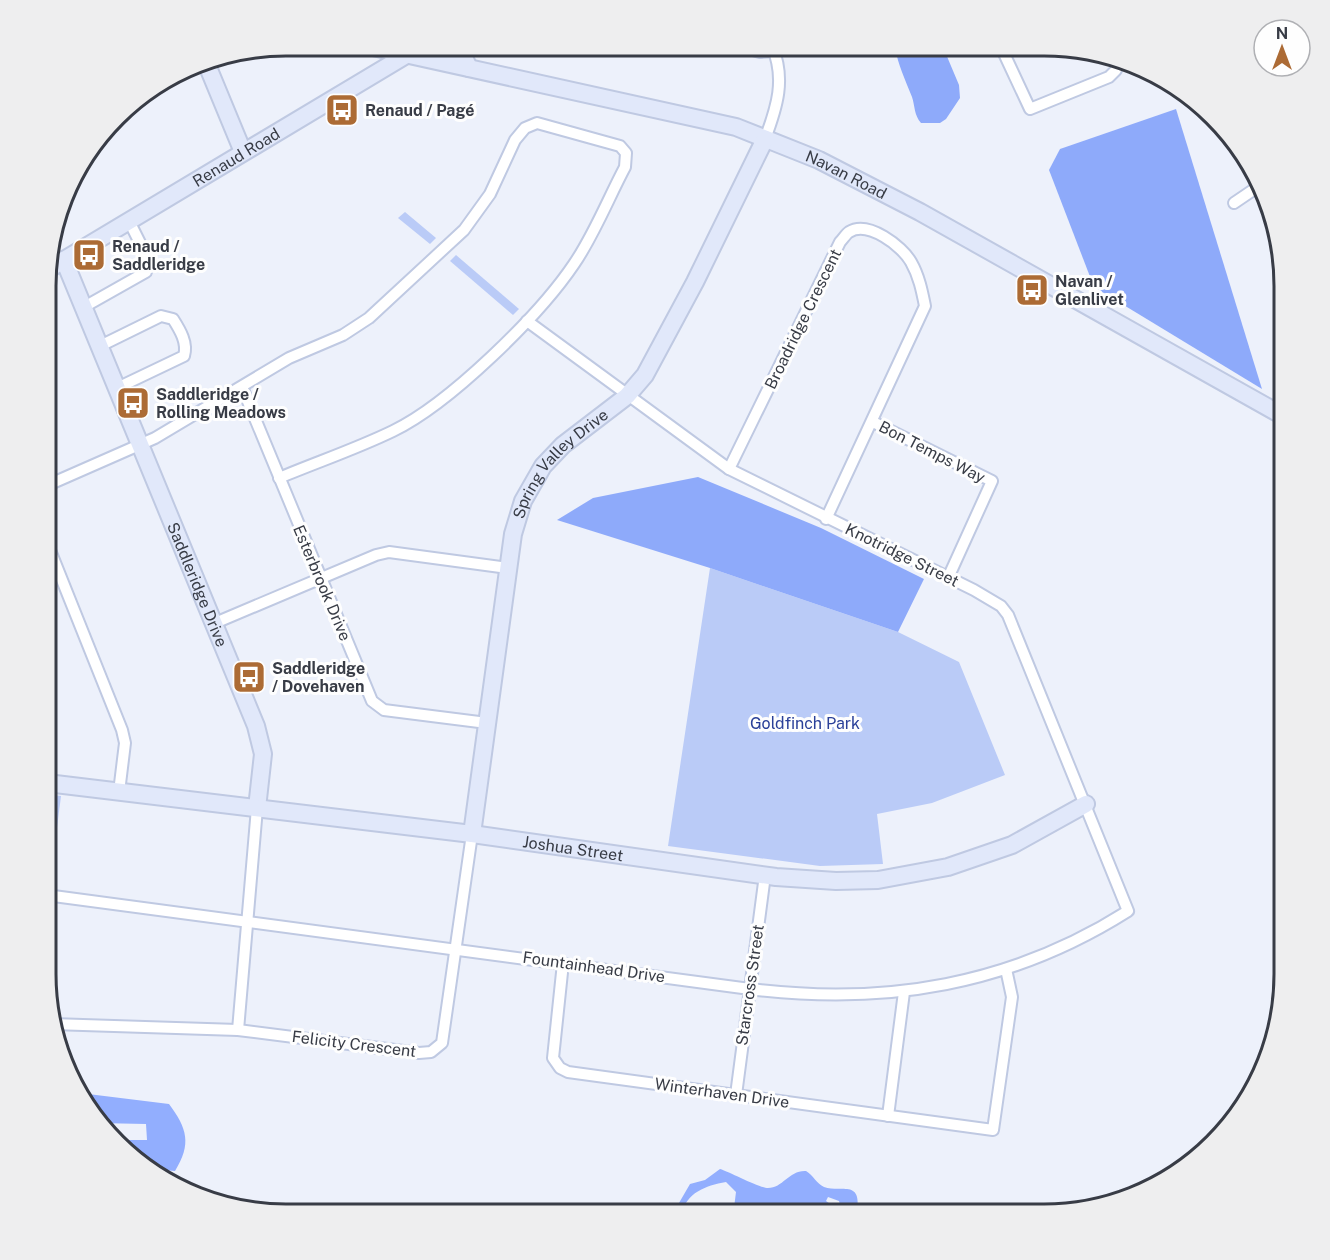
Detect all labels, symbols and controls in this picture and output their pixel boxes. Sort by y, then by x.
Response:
north arrow [1252,18,1312,78]
text: N [1276,24,1288,43]
bus stop icon: Renaud / Pagé [324,92,360,128]
place label: Renaud / Pagé [365,101,474,120]
street label: Renaud Road [189,124,283,190]
street label: Navan Road [803,146,890,203]
bus stop icon: Renaud / Saddleridge [71,237,107,273]
place label: Renaud / Saddleridge [112,237,205,274]
street label: Broadridge Crescent [761,246,845,392]
bus stop icon: Navan / Glenlivet [1014,272,1050,308]
place label: Navan / Glenlivet [1055,272,1124,309]
bus stop icon: Saddleridge / Rolling Meadows [115,385,151,421]
place label: Saddleridge / Rolling Meadows [156,385,286,422]
street label: Spring Valley Drive [509,405,612,521]
street label: Bon Temps Way [876,417,989,487]
street label: Saddleridge Drive [164,519,232,650]
street label: Knotridge Street [842,519,962,591]
street label: Esterbrook Drive [289,522,355,644]
bus stop icon: Saddleridge / Dovehaven [231,659,267,695]
place label: Saddleridge / Dovehaven [272,659,365,696]
park label: Goldfinch Park [750,714,860,733]
street label: Joshua Street [521,832,624,865]
street label: Starcross Street [732,923,768,1047]
street label: Fountainhead Drive [522,948,666,986]
street label: Felicity Crescent [291,1027,417,1061]
street label: Winterhaven Drive [653,1074,791,1112]

